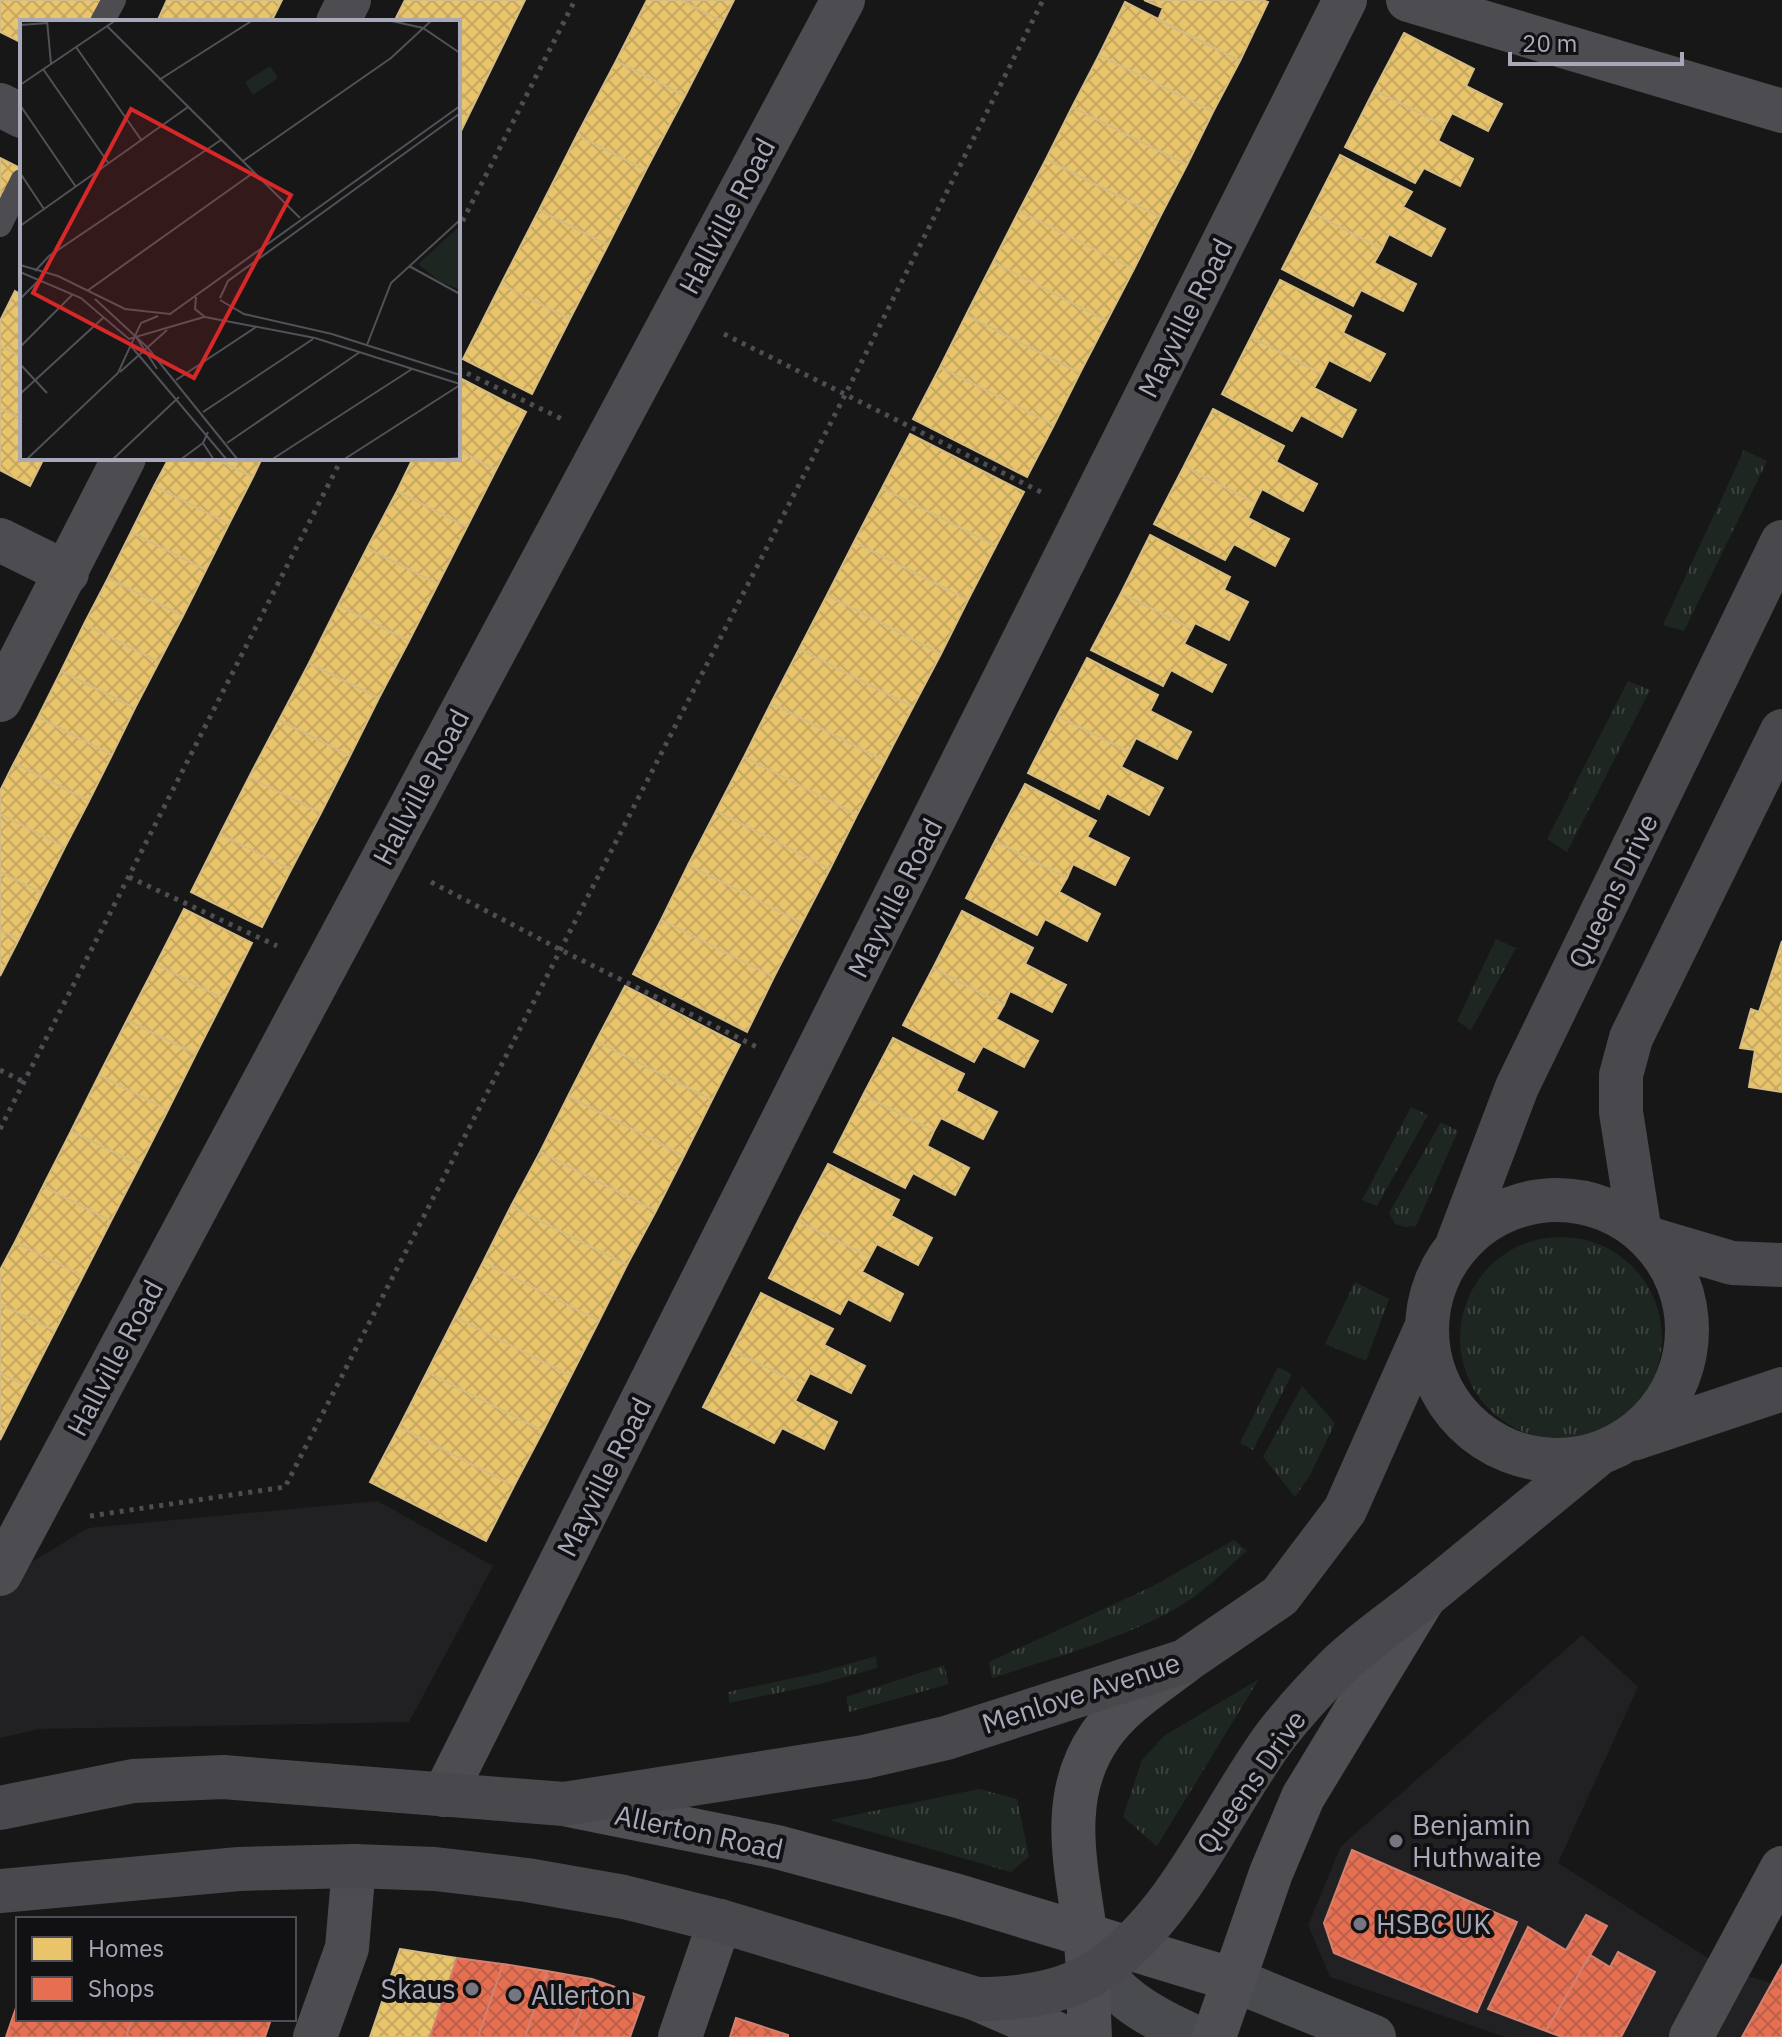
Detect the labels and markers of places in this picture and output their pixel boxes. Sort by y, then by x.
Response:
place label: Benjamin Huthwaite [1412,1806,1542,1875]
marker: Benjamin Huthwaite [1387,1832,1405,1850]
place label: HSBC UK [1376,1905,1491,1942]
marker: HSBC UK [1351,1915,1369,1933]
place label: Skaus [381,1970,456,2007]
place label: Allerton [531,1976,631,2013]
marker: Skaus [463,1980,481,1998]
marker: Allerton [506,1986,524,2004]

